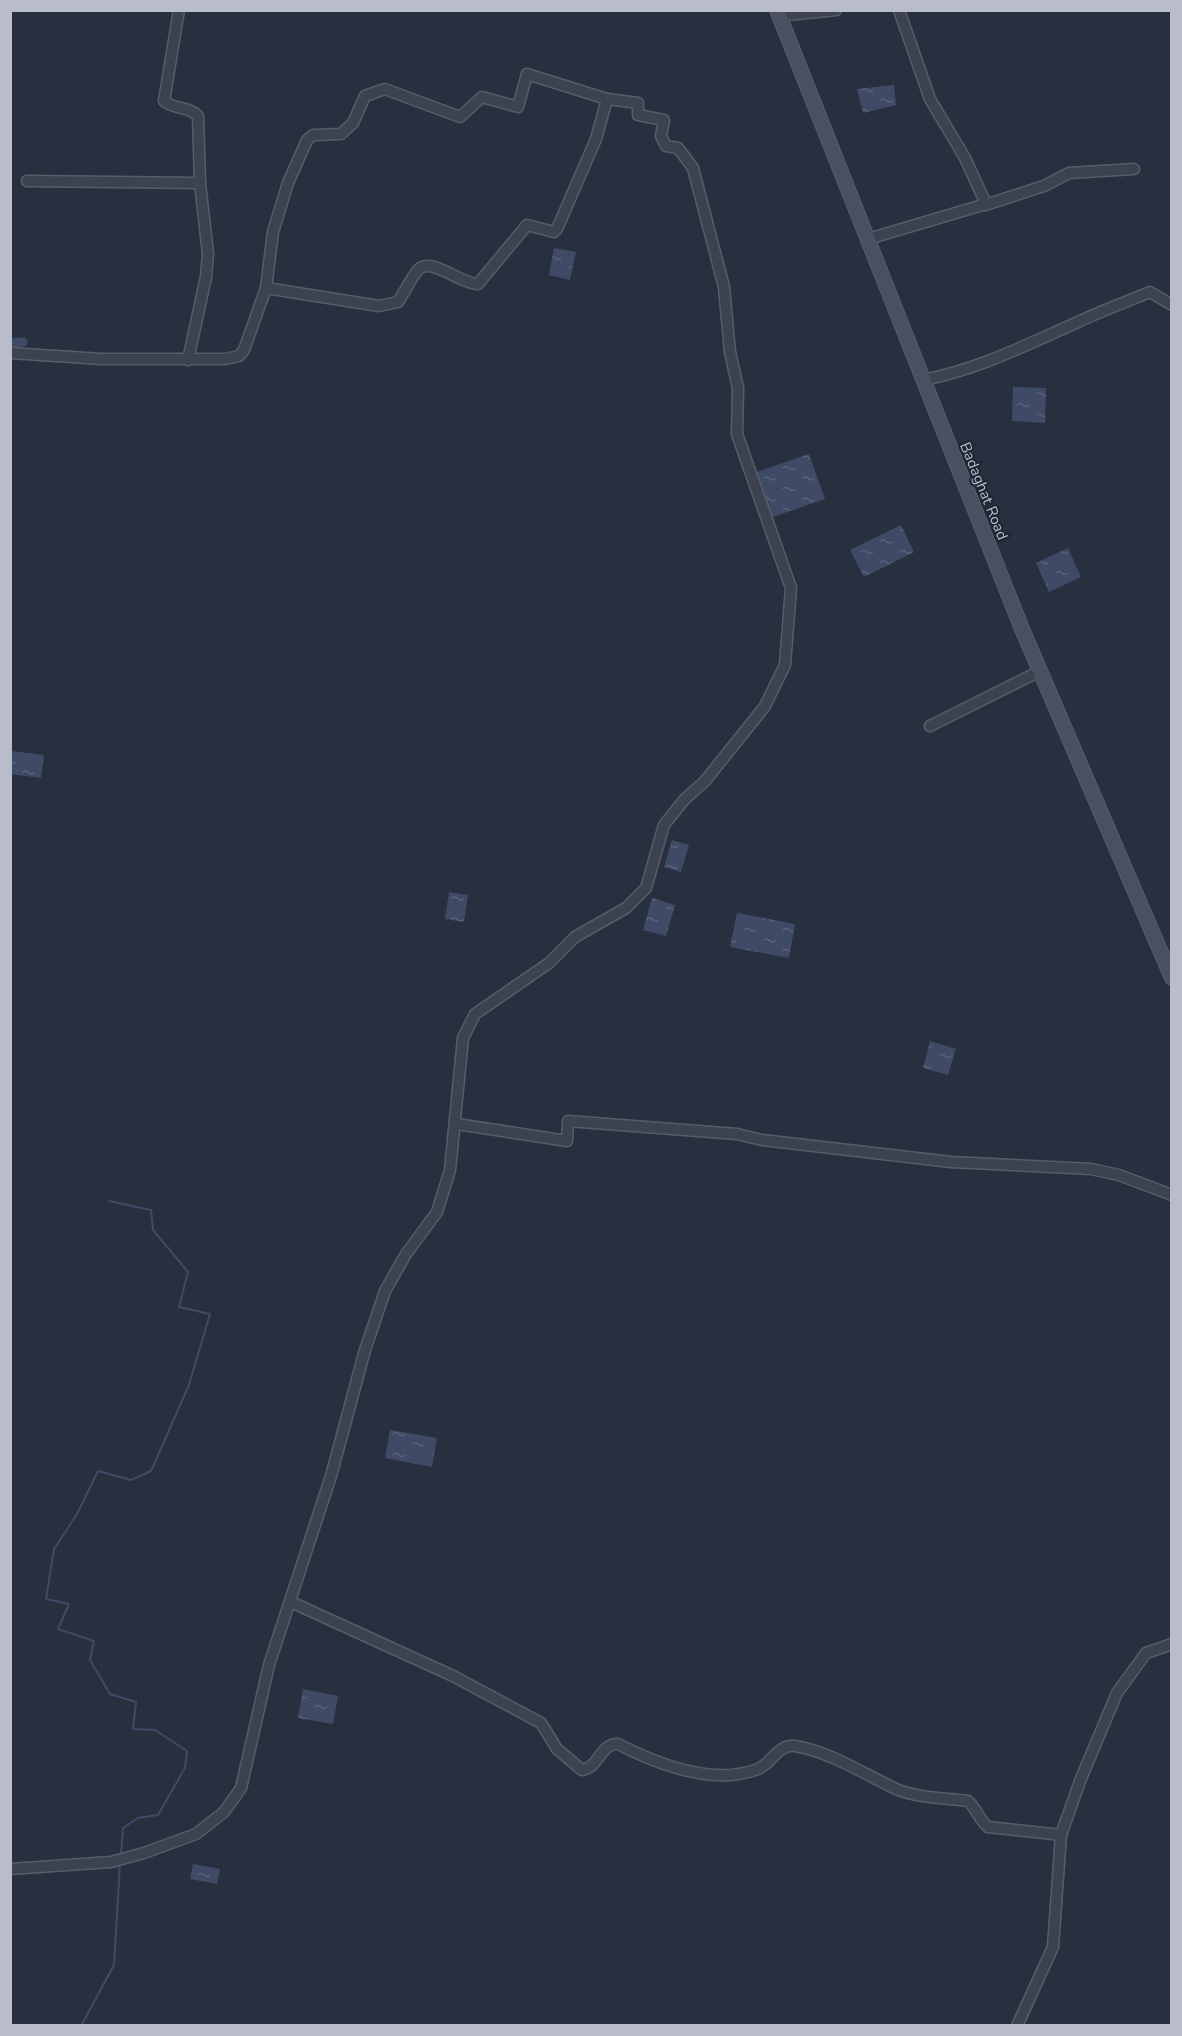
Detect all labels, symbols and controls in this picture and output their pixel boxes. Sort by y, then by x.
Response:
street label: Badaghat Road [955,439,1013,543]

